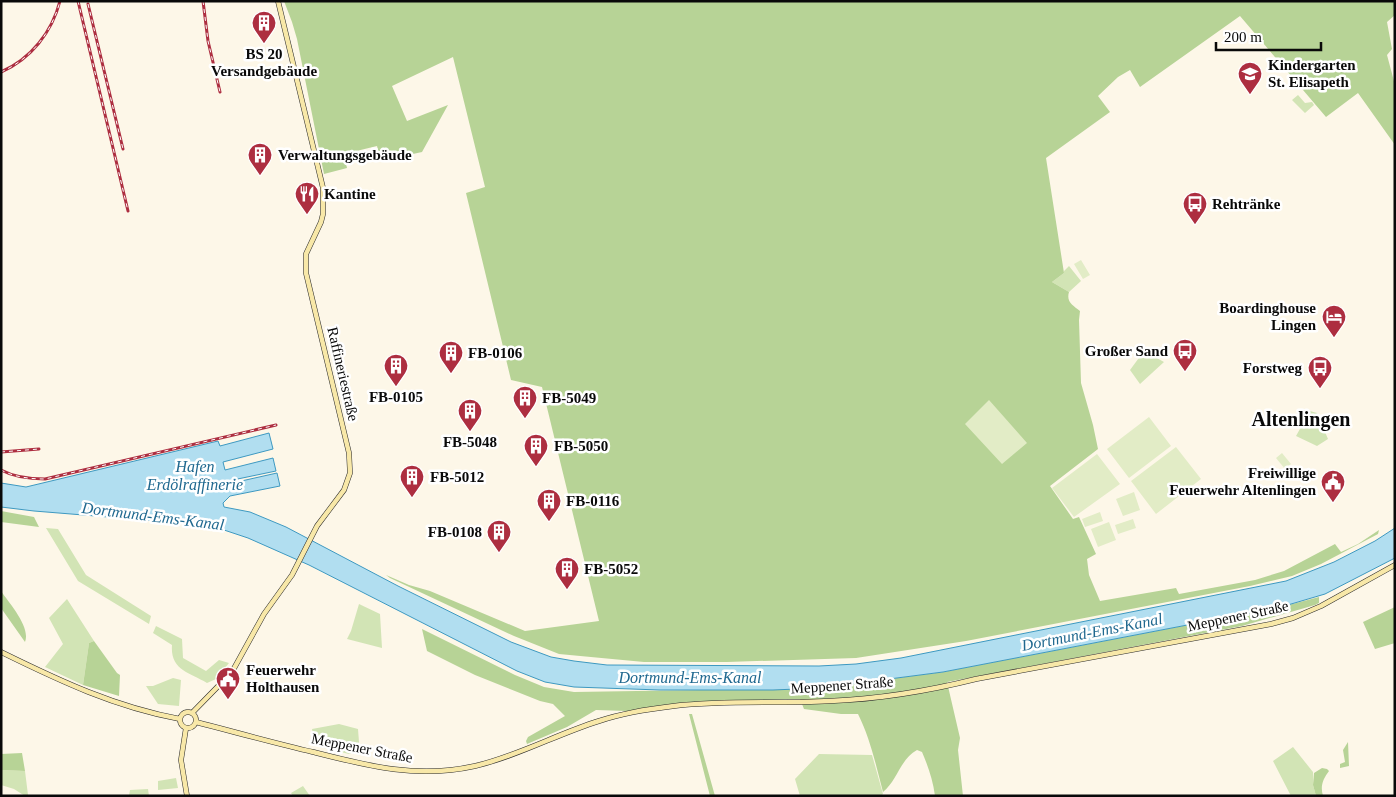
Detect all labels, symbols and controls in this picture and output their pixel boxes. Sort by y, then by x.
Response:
building icon: BS 20 Versandgebäude [251,10,277,44]
scale bar [1216,20,1321,52]
text: 200 m [1224,29,1262,45]
place label: BS 20 Versandgebäude [211,46,317,79]
place label: Kindergarten St. Elisapeth [1268,57,1356,90]
school or university icon: Kindergarten St. Elisapeth [1237,61,1263,95]
building icon: Verwaltungsgebäude [247,142,273,176]
place label: Verwaltungsgebäude [278,147,412,163]
restaurant icon: Kantine [294,181,320,215]
place label: Kantine [324,186,376,202]
bus stop icon: Rehtränke [1182,191,1208,225]
place label: Rehtränke [1212,196,1281,212]
place label: Boardinghouse Lingen [1219,300,1317,333]
hotel icon: Boardinghouse Lingen [1321,304,1347,338]
street label: Raffineriestraße [324,325,362,423]
bus stop icon: Großer Sand [1172,338,1198,372]
building icon: FB-0106 [438,340,464,374]
place label: Großer Sand [1085,343,1169,359]
place label: FB-0106 [468,345,523,361]
building icon: FB-0105 [383,353,409,387]
bus stop icon: Forstweg [1307,355,1333,389]
place label: Forstweg [1243,360,1302,376]
building icon: FB-5049 [512,385,538,419]
place label: FB-0105 [369,389,423,405]
place label: FB-5049 [542,390,596,406]
building icon: FB-5048 [457,398,483,432]
district label: Altenlingen [1252,408,1350,431]
building icon: FB-5050 [523,433,549,467]
place label: FB-5048 [443,434,497,450]
place label: FB-5050 [554,438,608,454]
water label: Hafen Erdölraffinerie [146,458,243,494]
building icon: FB-5012 [399,464,425,498]
place label: Freiwillige Feuerwehr Altenlingen [1169,465,1317,498]
place label: FB-5012 [430,469,484,485]
public building icon: Freiwillige Feuerwehr Altenlingen [1320,469,1346,503]
building icon: FB-0116 [536,488,562,522]
place label: FB-0116 [566,493,620,509]
water label: Dortmund-Ems-Kanal [80,499,226,533]
building icon: FB-0108 [486,519,512,553]
place label: FB-0108 [428,524,482,540]
building icon: FB-5052 [554,556,580,590]
place label: FB-5052 [584,561,638,577]
street label: Meppener Straße [1186,597,1290,635]
water label: Dortmund-Ems-Kanal [1019,610,1164,654]
place label: Feuerwehr Holthausen [246,662,320,695]
public building icon: Feuerwehr Holthausen [215,666,241,700]
water label: Dortmund-Ems-Kanal [617,669,762,686]
street label: Meppener Straße [790,673,894,697]
street label: Meppener Straße [310,730,414,766]

